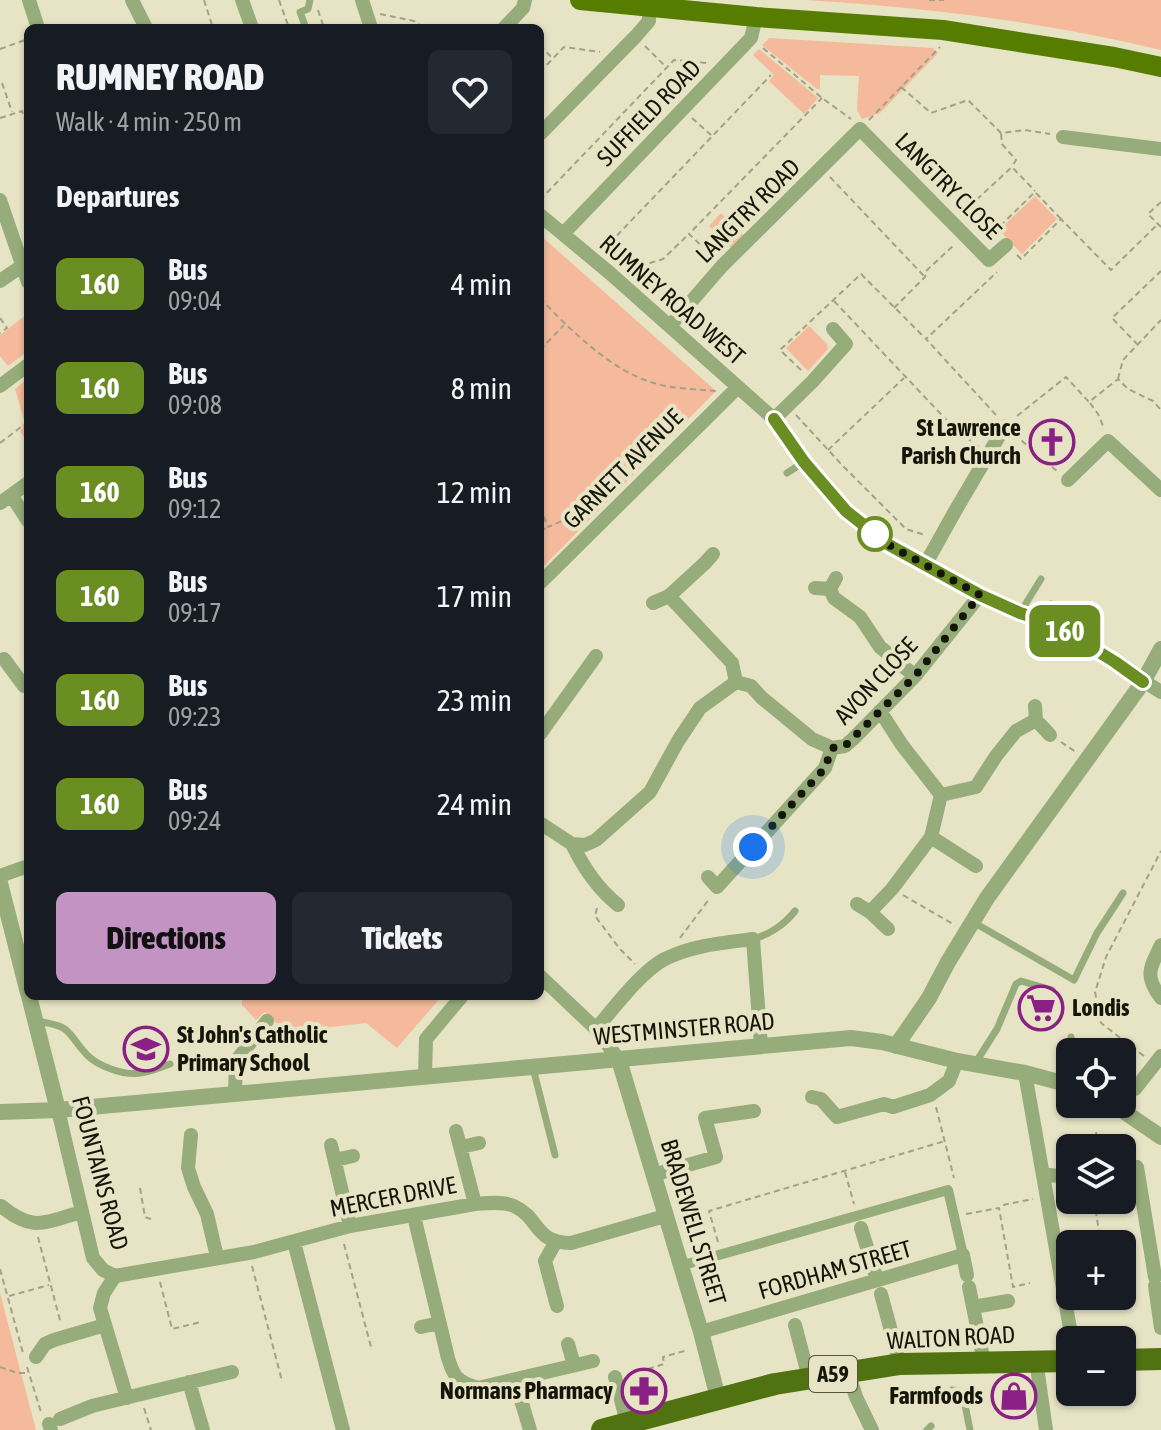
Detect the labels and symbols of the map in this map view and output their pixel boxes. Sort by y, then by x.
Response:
street label: SUFFIELD ROAD [591,54,706,171]
street label: LANGTRY CLOSE [890,127,1007,244]
street label: LANGTRY ROAD [690,153,805,268]
street label: RUMNEY ROAD WEST [594,229,751,370]
street label: GARNETT AVENUE [558,404,688,534]
place label: St Lawrence Parish Church [901,414,1021,469]
church icon: St Lawrence Parish Church [1028,418,1076,466]
unlabelled marker [858,517,892,551]
line badge: 160 [1019,605,1111,657]
street label: AVON CLOSE [829,632,922,729]
your location [733,827,773,867]
supermarket icon: Londis [1017,984,1065,1032]
place label: Londis [1072,994,1130,1021]
street label: WESTMINSTER ROAD [592,1007,776,1050]
place label: St John's Catholic Primary School [177,1021,327,1076]
school or university icon: St John's Catholic Primary School [122,1025,170,1073]
street label: FOUNTAINS ROAD [67,1093,134,1253]
street label: BRADEWELL STREET [655,1136,732,1308]
street label: MERCER DRIVE [328,1171,458,1222]
street label: FORDHAM STREET [755,1235,915,1304]
street label: WALTON ROAD [886,1321,1016,1354]
road number: A59 [809,1356,857,1392]
pharmacy icon: Normans Pharmacy [620,1367,668,1415]
shop icon: Farmfoods [990,1372,1038,1420]
place label: Normans Pharmacy [440,1377,613,1404]
place label: Farmfoods [889,1382,984,1409]

